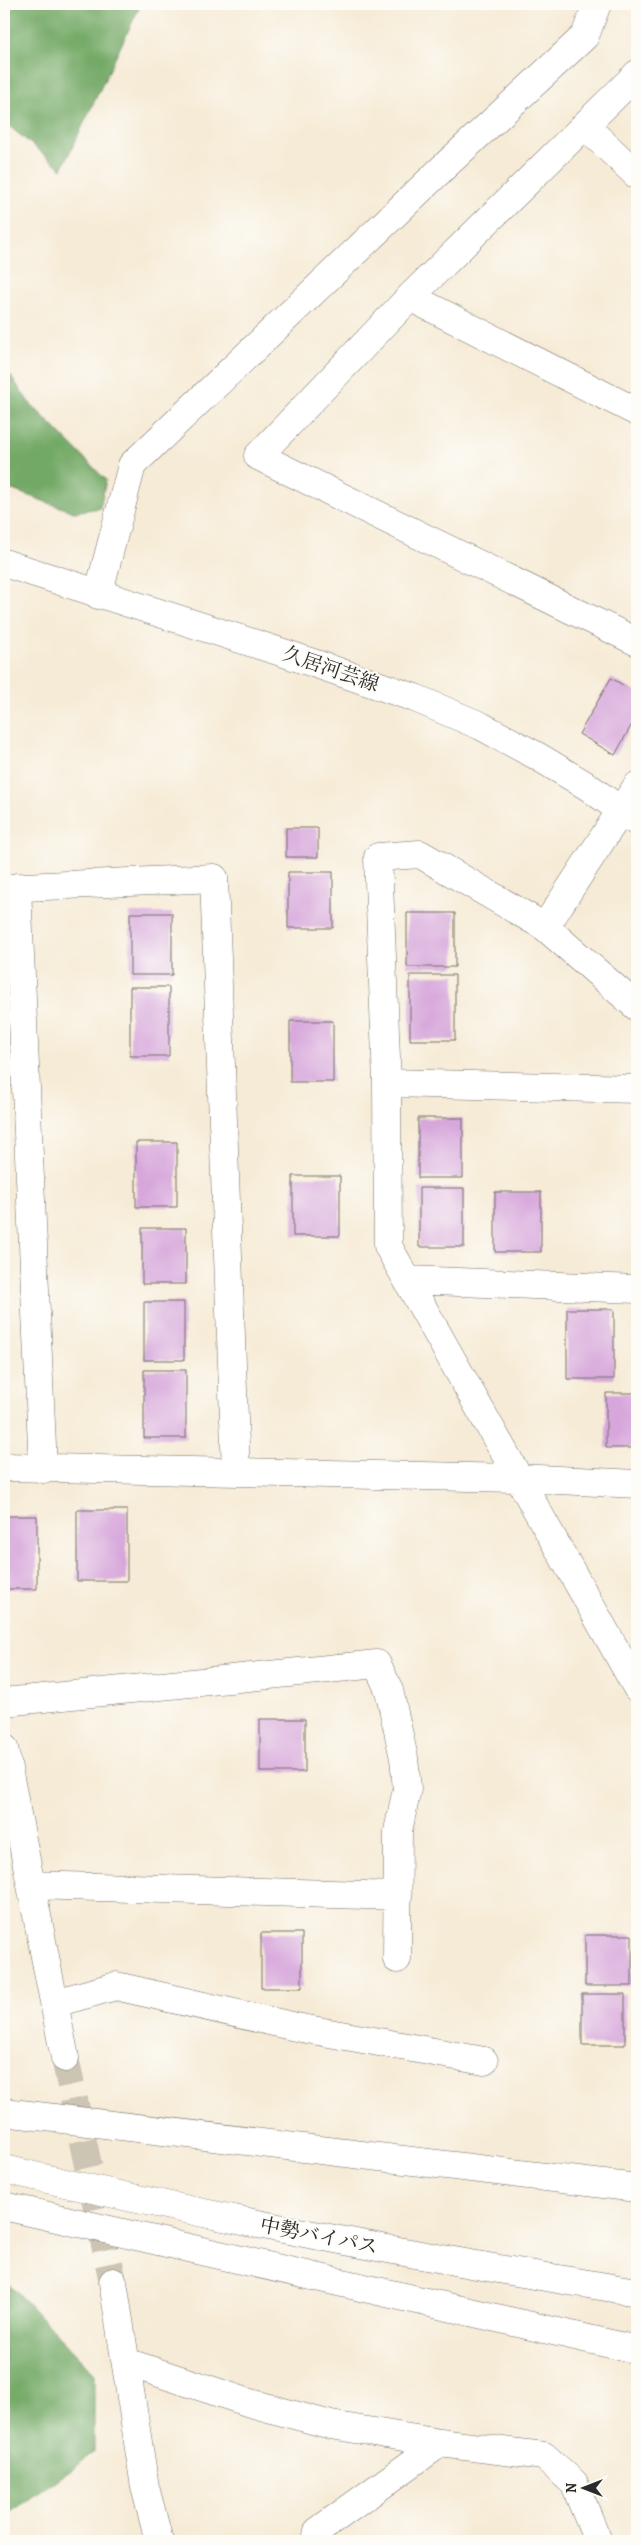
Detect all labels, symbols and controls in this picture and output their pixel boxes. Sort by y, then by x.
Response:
street label: 久居河芸線 [279,640,383,698]
street label: 中勢バイパス [258,2211,380,2261]
north arrow [558,2462,608,2512]
text: N [562,2483,581,2493]

